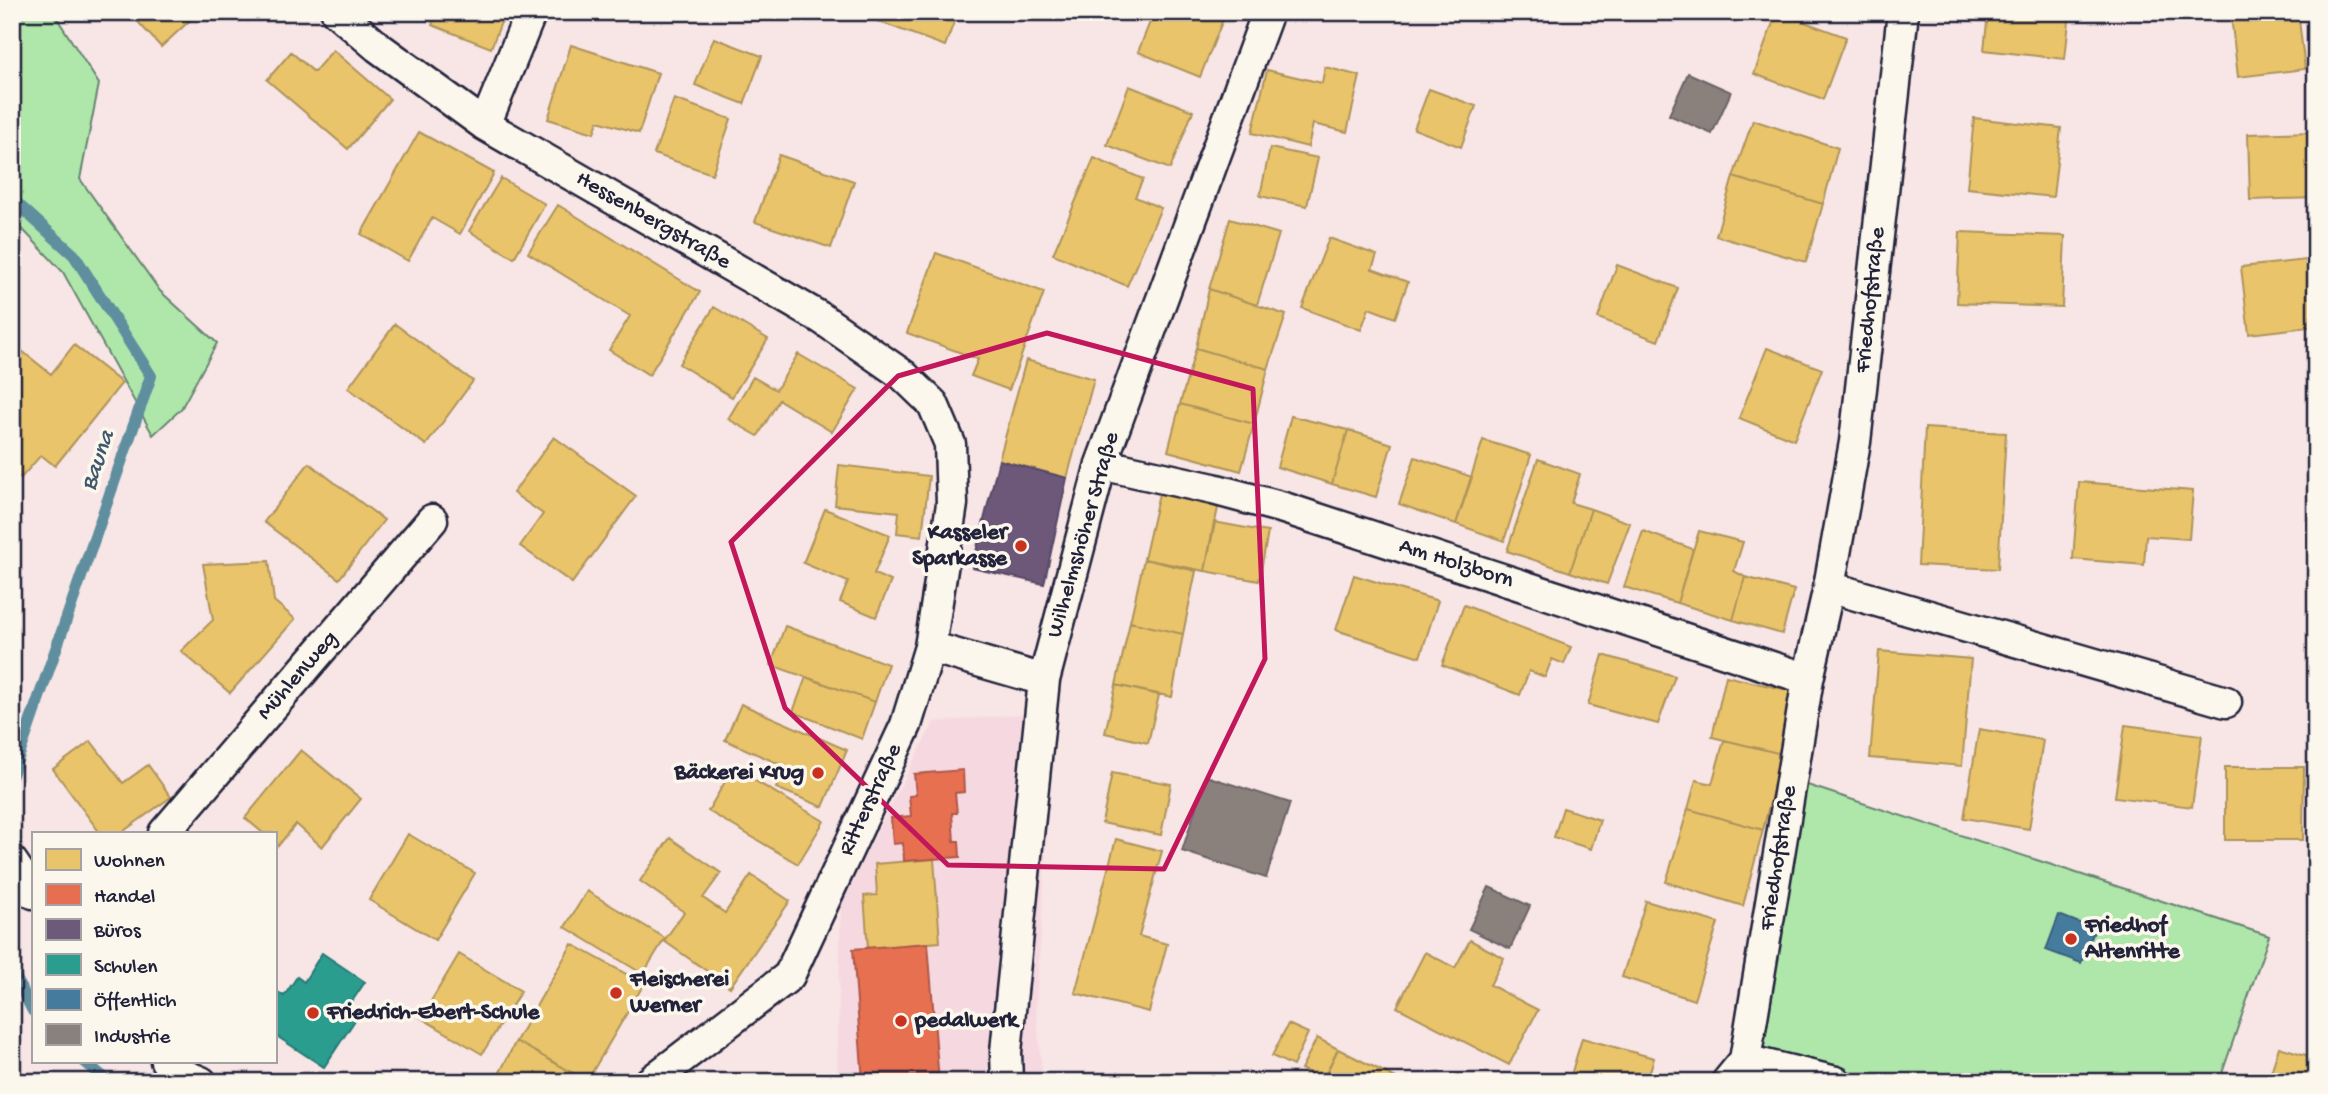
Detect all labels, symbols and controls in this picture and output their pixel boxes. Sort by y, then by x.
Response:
street label: Hessenbergstraße [571,166,736,277]
street label: Friedhofstraße [1850,225,1892,375]
water label: Bauna [75,426,123,495]
street label: Wilhelmshöher Straße [1042,428,1127,641]
place label: Kasseler Sparkasse [912,520,1010,573]
street label: Am Holzborn [1395,533,1517,595]
marker: Kasseler Sparkasse [1013,538,1029,554]
street label: Mühlenweg [252,626,344,726]
street label: Ritterstraße [833,739,909,860]
place label: Bäckerei Krug [673,760,804,787]
marker: Bäckerei Krug [810,765,826,781]
street label: Friedhofstraße [1754,783,1804,933]
legend [32,832,276,1062]
text: Wohnen [94,850,165,875]
text: Handel [94,886,155,911]
place label: Friedhof Altenritte [2084,913,2181,966]
text: Büros [93,920,142,945]
marker: Friedhof Altenritte [2063,931,2079,947]
text: Schulen [94,956,157,981]
place label: Fleischerei Werner [629,967,729,1020]
marker: Fleischerei Werner [608,985,624,1001]
text: Öffentlich [94,990,176,1015]
place label: Friedrich-Ebert-Schule [326,1000,541,1027]
marker: Friedrich-Ebert-Schule [305,1005,321,1021]
place label: pedalwerk [914,1008,1020,1035]
marker: pedalwerk [893,1013,909,1029]
text: Industrie [94,1026,171,1051]

